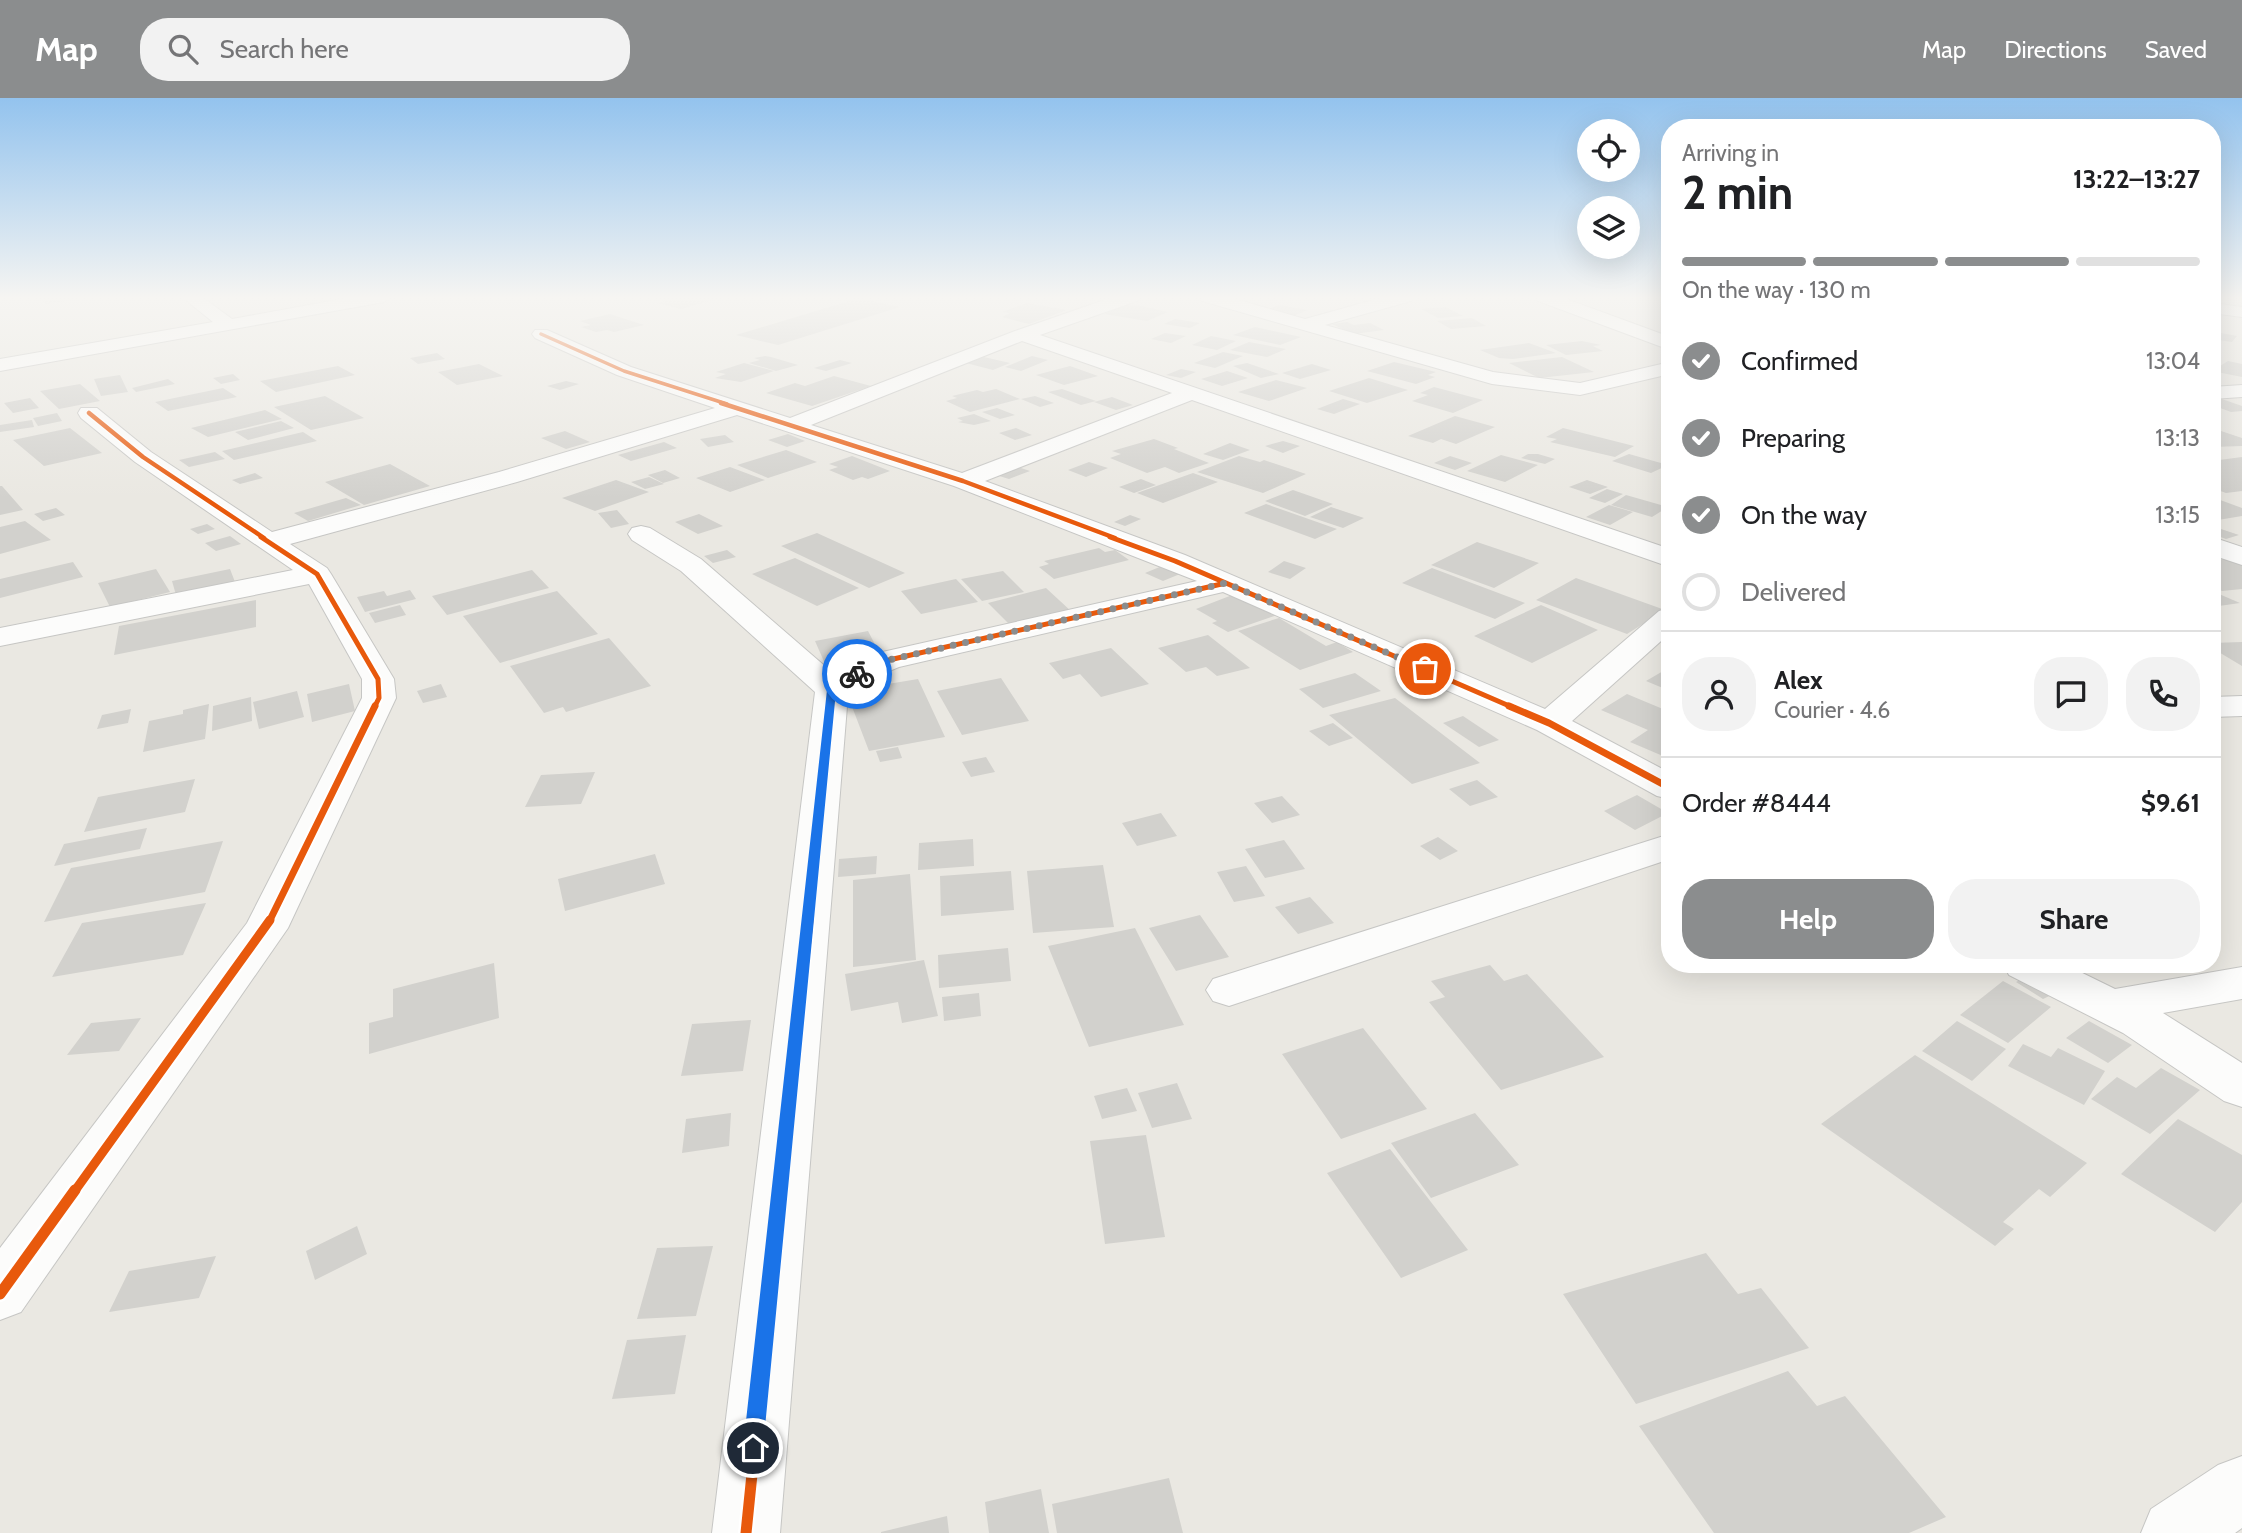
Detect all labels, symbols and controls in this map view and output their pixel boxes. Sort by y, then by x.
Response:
search box [140,18,630,81]
text: Map [35,29,98,69]
icon: search [164,30,202,68]
text: Search here [220,33,349,65]
text: Map [1922,35,1966,64]
text: Directions [2004,35,2107,64]
text: Saved [2145,35,2207,64]
map controls [1577,119,1640,259]
button: locate [1577,119,1640,182]
text: Arriving in [1682,139,1779,167]
text: 13:22–13:27 [2073,163,2200,195]
text: 2 min [1682,165,1793,221]
button: layers [1577,196,1640,259]
text: On the way · 130 m [1682,276,1871,304]
icon: check [1682,342,1720,380]
text: Confirmed [1741,345,1858,377]
text: 13:04 [2146,347,2200,375]
icon: check [1682,419,1720,457]
text: Preparing [1741,422,1845,454]
text: 13:13 [2155,424,2200,452]
icon: check [1682,496,1720,534]
text: On the way [1741,499,1867,531]
text: 13:15 [2155,501,2200,529]
text: Delivered [1741,576,1846,608]
courier [822,639,892,709]
pin [1395,639,1455,699]
icon: bag [1406,650,1444,688]
icon: bike [838,655,876,693]
button: person [1682,657,1756,731]
button: chat [2034,657,2108,731]
button: phone [2126,657,2200,731]
text: Alex [1774,664,1823,696]
text: Courier · 4.6 [1774,696,1890,724]
text: Order #8444 [1682,787,1831,819]
text: $9.61 [2141,787,2200,819]
button: Help [1682,879,1934,959]
button: Share [1948,879,2200,959]
pin [723,1418,783,1478]
icon: home [734,1429,772,1467]

